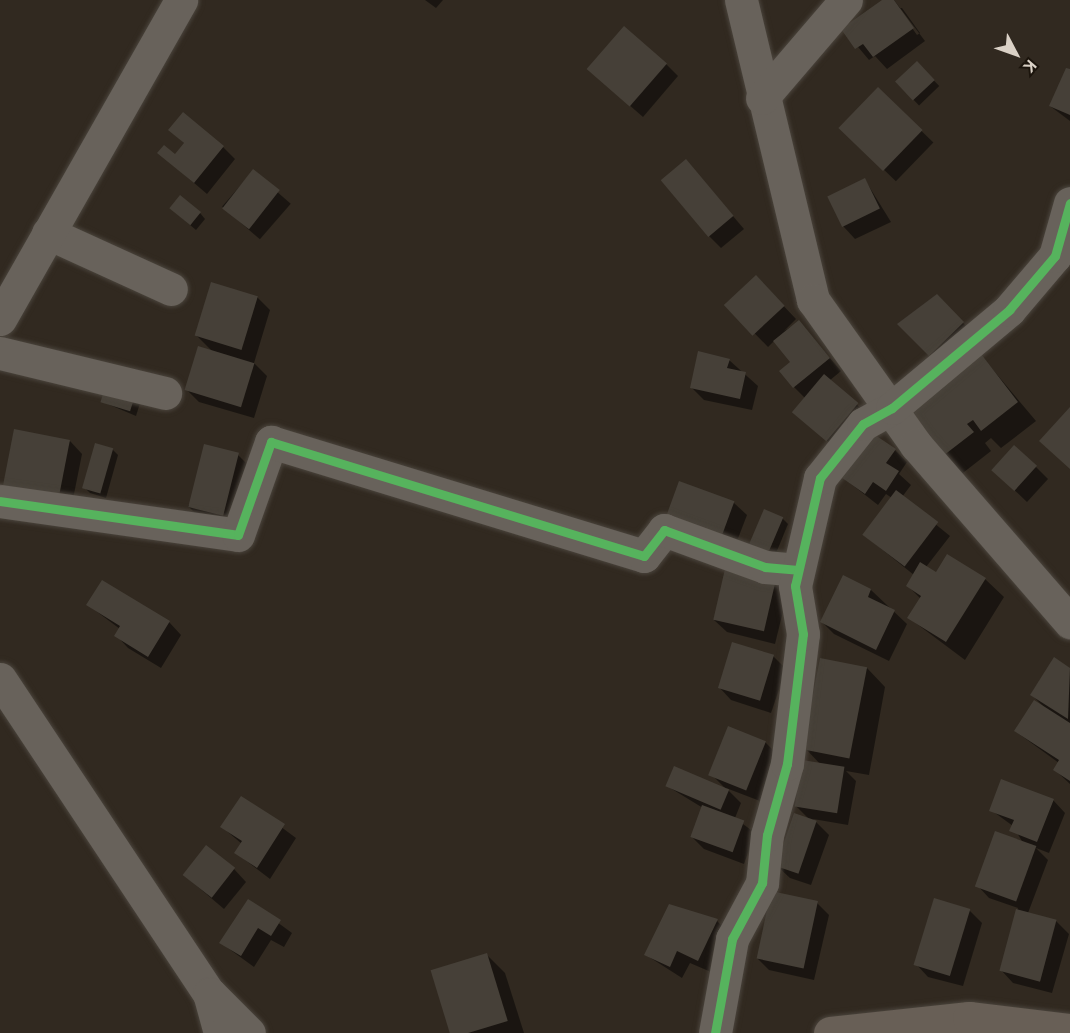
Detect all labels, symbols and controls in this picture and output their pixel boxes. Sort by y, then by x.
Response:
north arrow [986,24,1046,84]
text: K [1019,56,1041,76]

